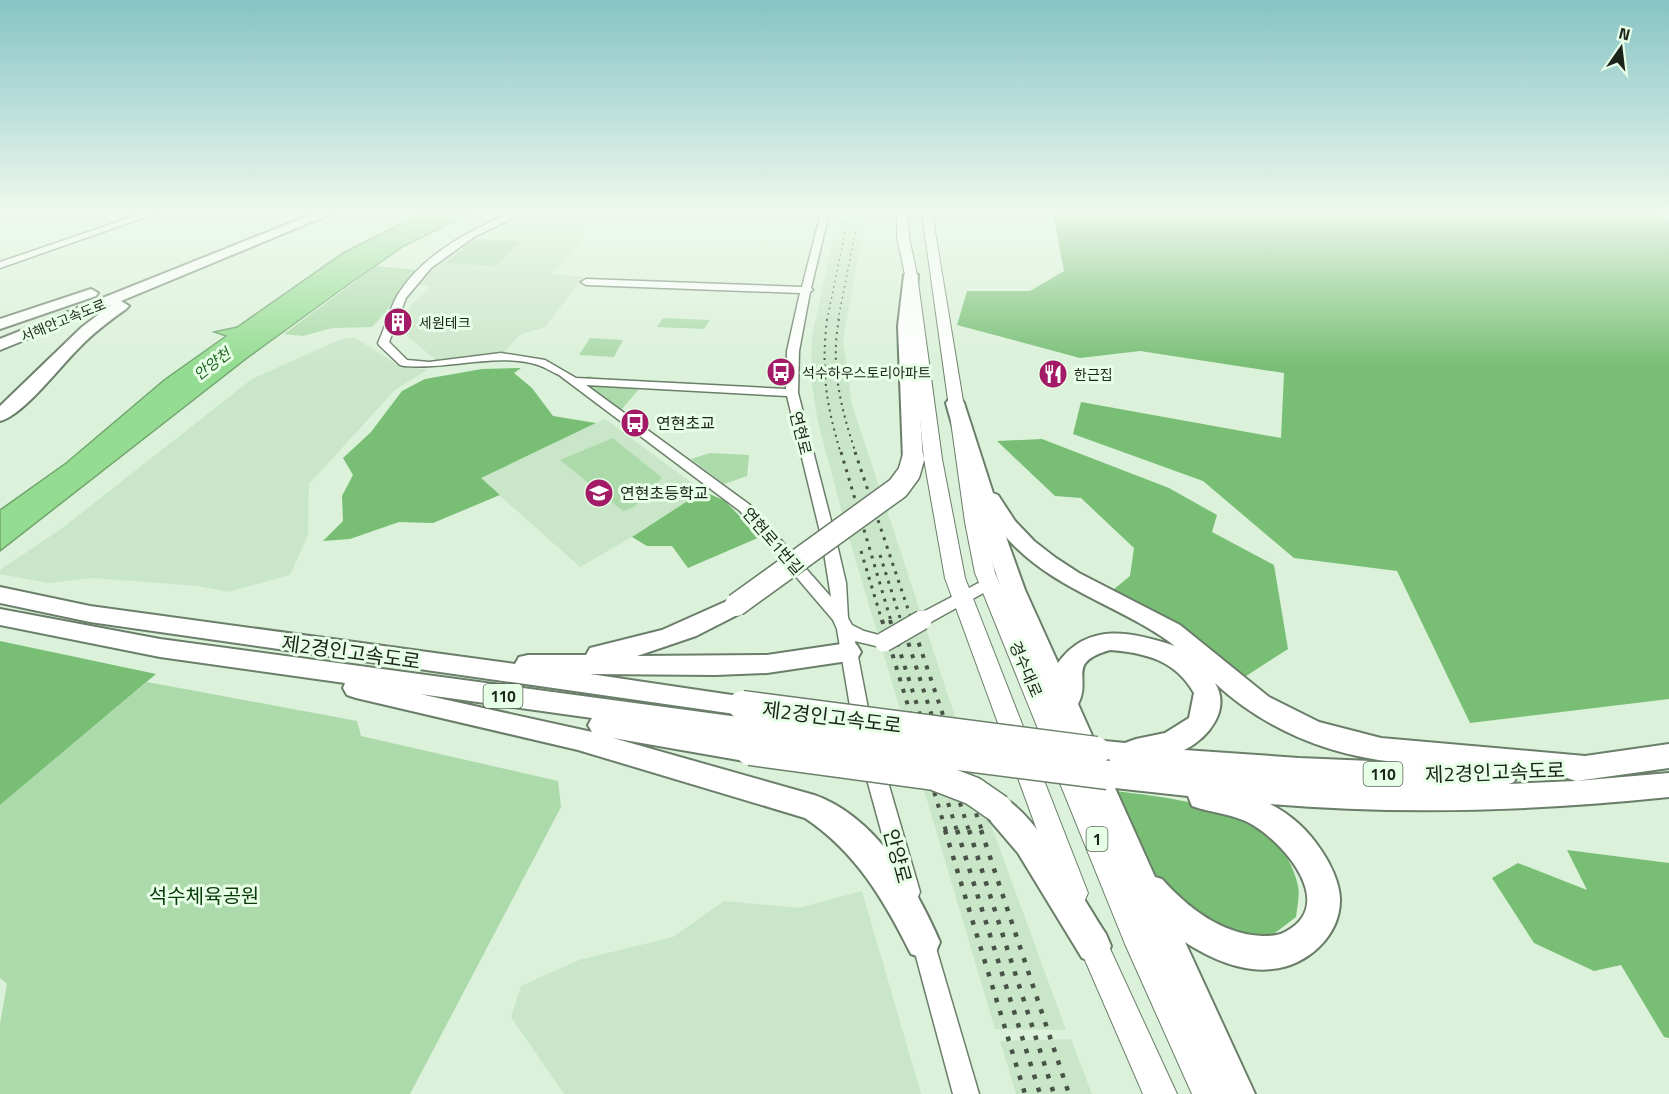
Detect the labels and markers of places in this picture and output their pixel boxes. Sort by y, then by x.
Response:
building icon: 세원테크 [382,306,414,338]
place label: 세원테크 [419,312,471,333]
bus stop icon: 석수하우스토리아파트 [765,356,797,388]
restaurant icon: 한근집 [1037,358,1069,390]
place label: 석수하우스토리아파트 [802,362,931,383]
place label: 한근집 [1074,364,1113,385]
bus stop icon: 연현초교 [619,407,651,439]
place label: 연현초교 [656,411,715,435]
school or university icon: 연현초등학교 [583,477,615,509]
place label: 연현초등학교 [620,481,708,505]

